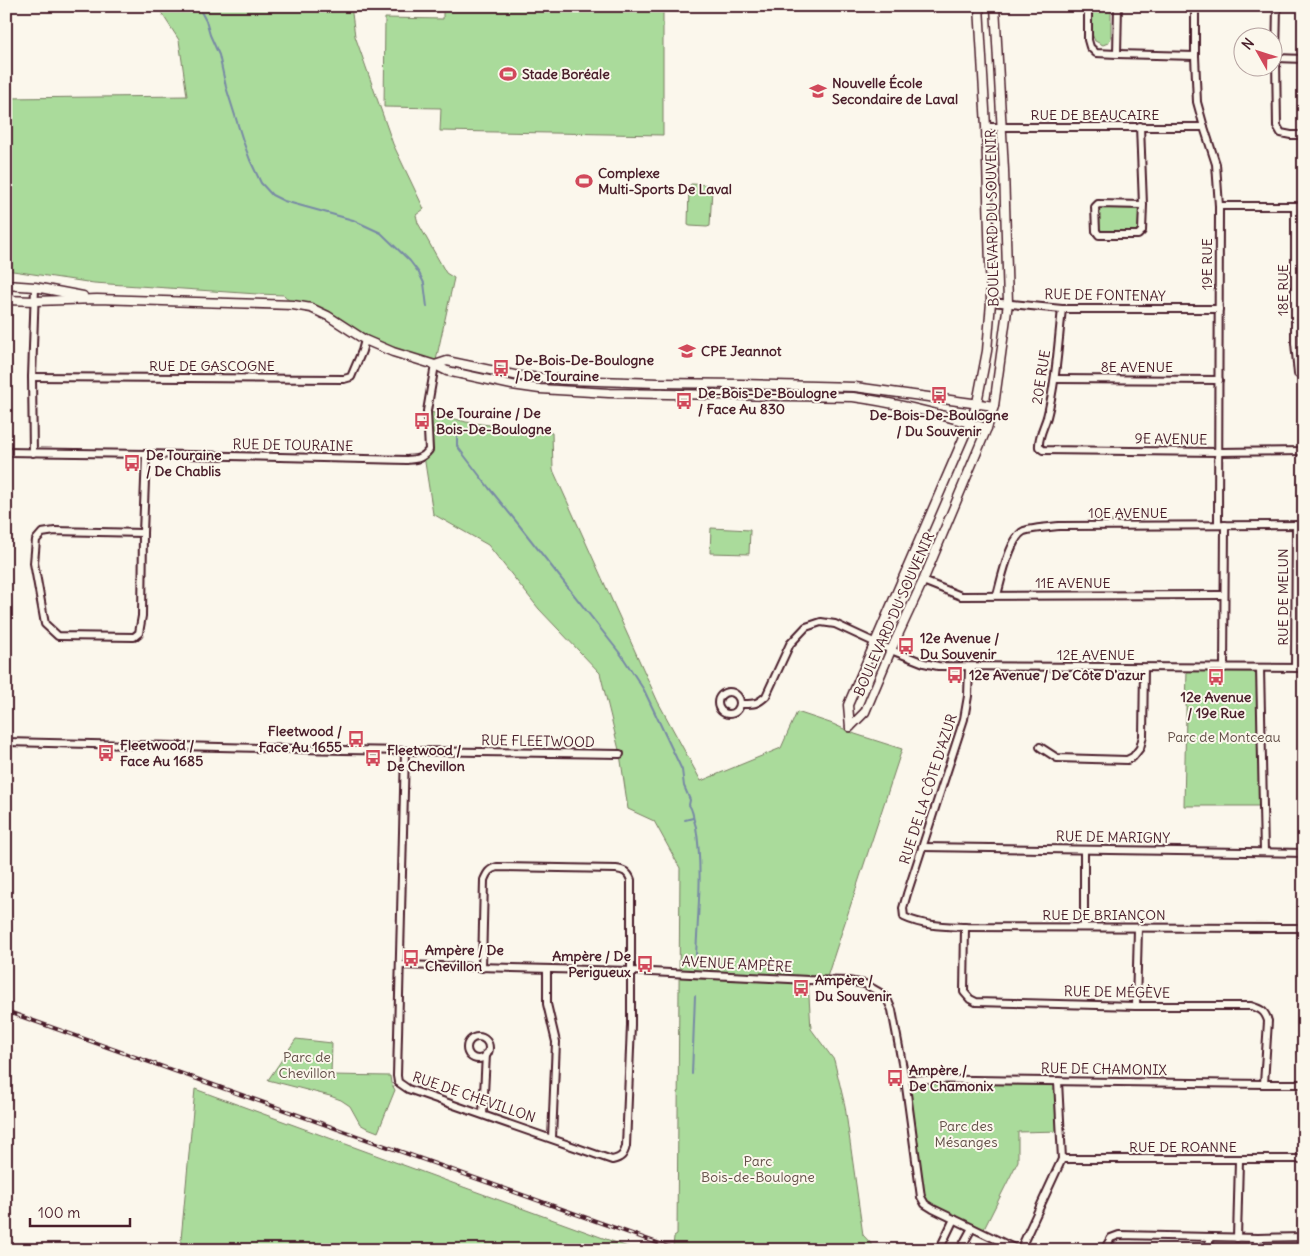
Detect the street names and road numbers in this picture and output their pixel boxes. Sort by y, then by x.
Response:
street label: RUE DE BEAUCAIRE [1031,106,1159,124]
street label: BOULEVARD DU SOUVENIR [981,129,1003,307]
street label: 19E RUE [1198,238,1216,290]
street label: 18E RUE [1274,264,1292,316]
street label: RUE DE FONTENAY [1044,285,1166,305]
street label: 20E RUE [1028,348,1054,406]
street label: RUE DE GASCOGNE [149,357,275,375]
street label: 8E AVENUE [1101,358,1173,376]
street label: 9E AVENUE [1135,429,1207,449]
street label: RUE DE TOURAINE [232,435,354,455]
street label: 10E AVENUE [1088,504,1168,522]
street label: BOULEVARD DU SOUVENIR [850,529,938,699]
street label: RUE DE MELUN [1274,548,1292,646]
street label: 11E AVENUE [1035,574,1111,592]
street label: 12E AVENUE [1057,646,1135,664]
street label: RUE DE LA CÔTE D'AZUR [895,711,961,867]
street label: RUE FLEETWOOD [481,731,595,751]
street label: RUE DE MARIGNY [1056,827,1170,847]
street label: RUE DE BRIANÇON [1042,906,1166,924]
street label: AVENUE AMPÈRE [681,952,793,976]
street label: RUE DE MÉGÈVE [1064,982,1170,1002]
street label: RUE DE CHAMONIX [1041,1059,1168,1079]
street label: RUE DE CHEVILLON [410,1067,538,1127]
street label: RUE DE ROANNE [1129,1138,1237,1156]

